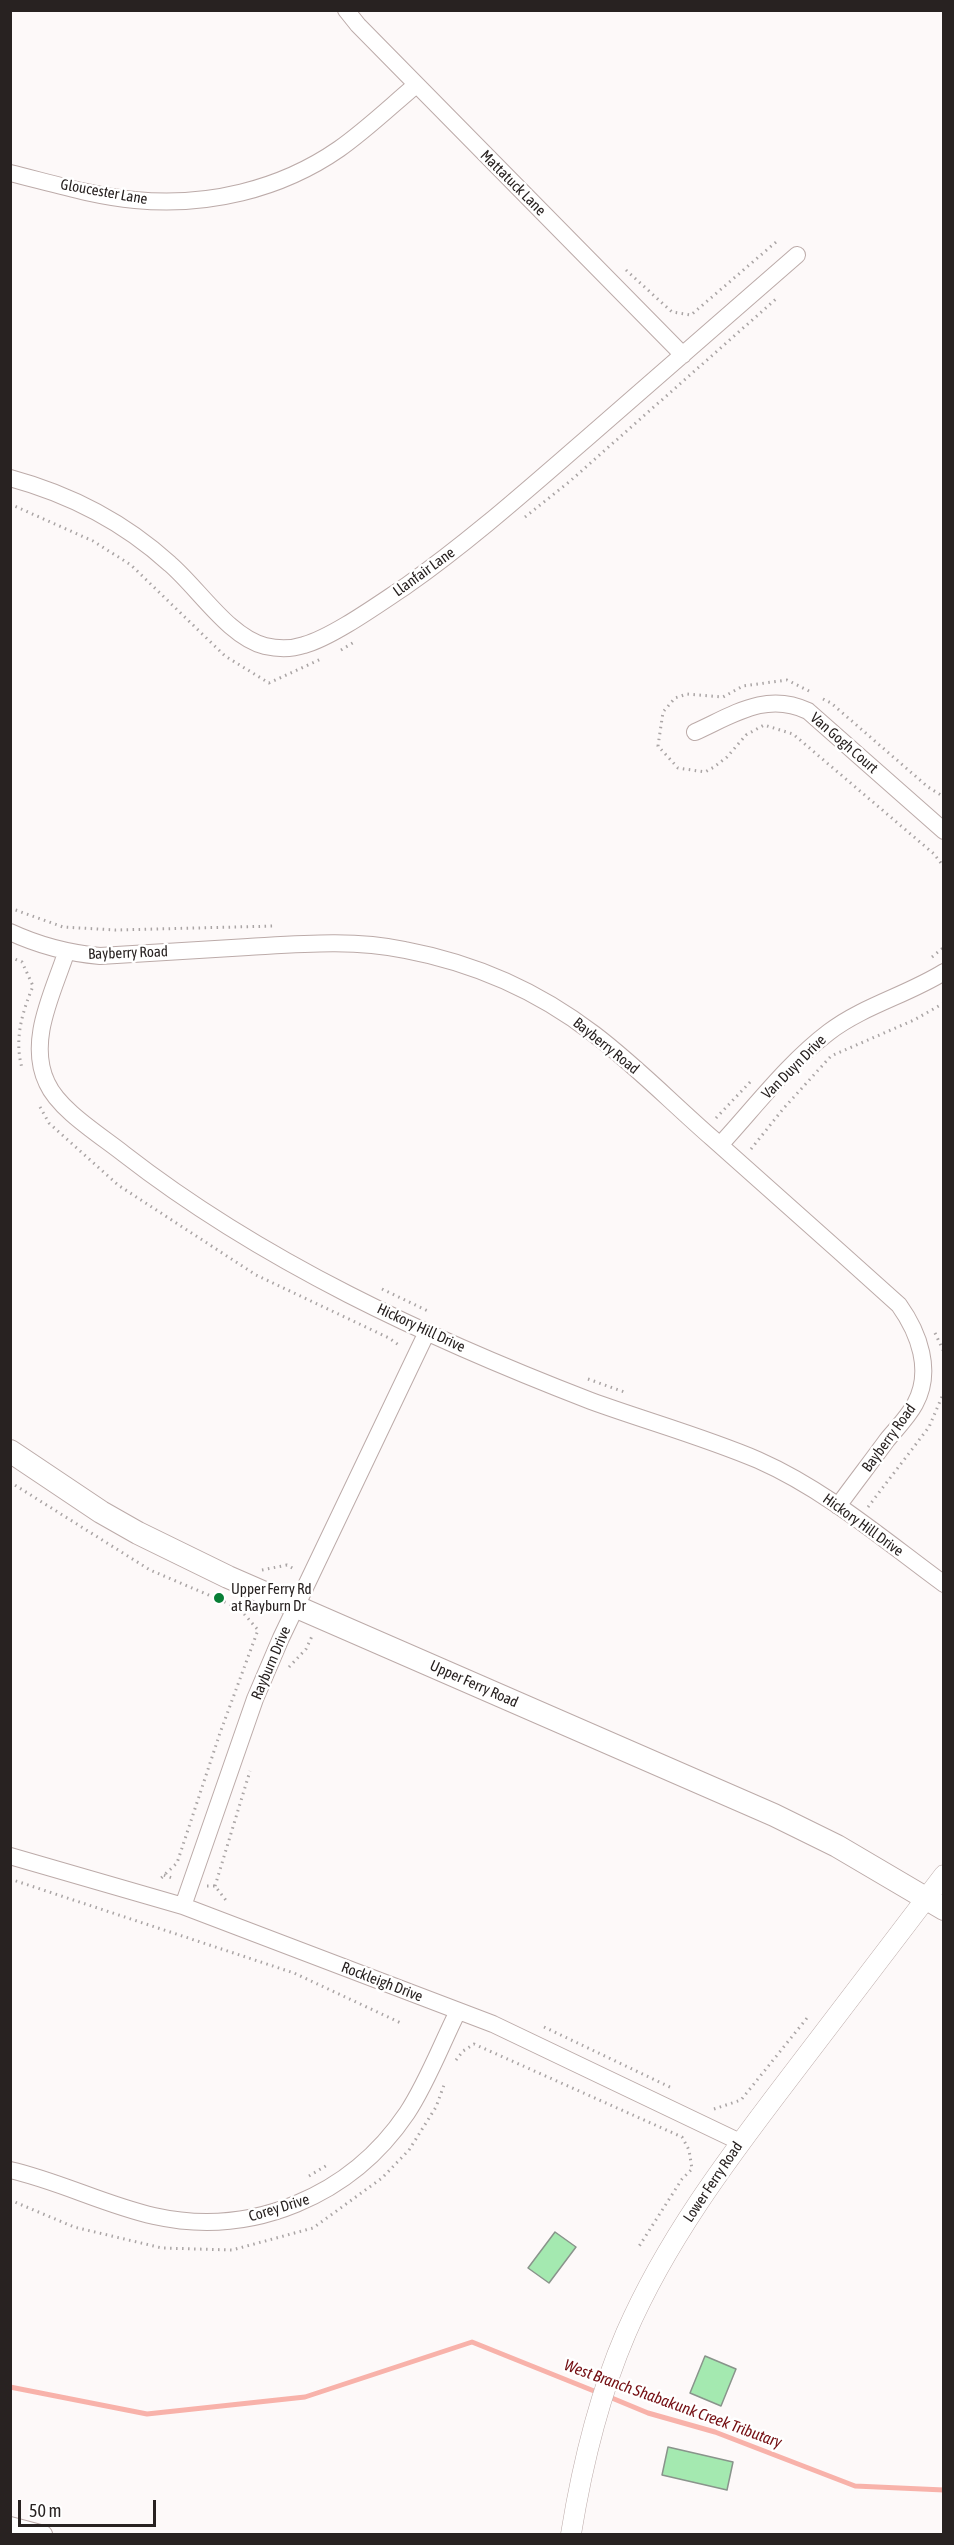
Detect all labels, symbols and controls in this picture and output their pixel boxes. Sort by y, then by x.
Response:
street label: Mattatuck Lane [476,146,550,220]
street label: Gloucester Lane [59,175,149,209]
street label: Llanfair Lane [390,544,458,600]
street label: Van Gogh Court [807,709,881,777]
street label: Bayberry Road [88,943,168,963]
street label: Bayberry Road [569,1014,643,1078]
street label: Van Duyn Drive [758,1031,830,1103]
street label: Hickory Hill Drive [374,1300,468,1356]
street label: Bayberry Road [858,1400,920,1476]
street label: Hickory Hill Drive [819,1490,907,1560]
place label: Upper Ferry Rd at Rayburn Dr [231,1580,312,1615]
marker: Upper Ferry Rd at Rayburn Dr [212,1591,226,1605]
street label: Rayburn Drive [248,1624,294,1702]
street label: Upper Ferry Road [427,1657,521,1711]
street label: Rockleigh Drive [339,1958,425,2006]
street label: Lower Ferry Road [680,2138,746,2226]
street label: Corey Drive [247,2190,311,2226]
water label: West Branch Shabakunk Creek Tributary [562,2356,784,2452]
scale bar [21,2488,159,2526]
text: 50 m [29,2500,61,2521]

